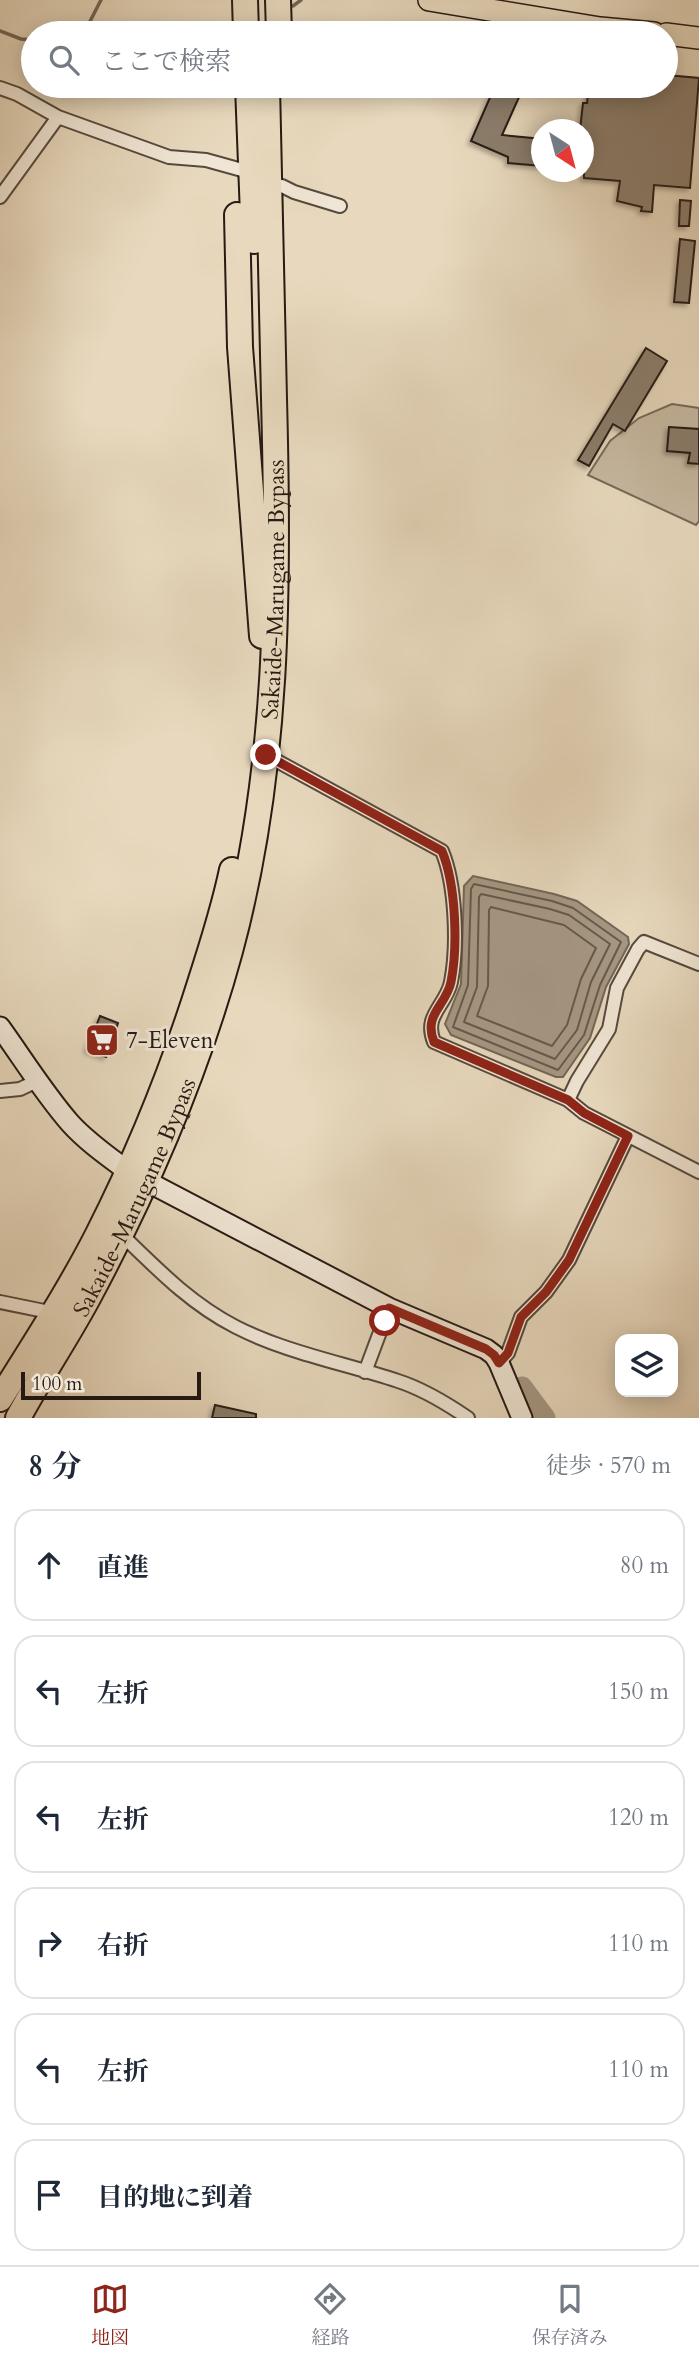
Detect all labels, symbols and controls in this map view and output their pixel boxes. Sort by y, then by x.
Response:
search box [21,21,678,98]
icon: search [45,41,83,79]
text: ここで検索 [101,44,231,79]
north arrow [531,119,594,182]
street label: Sakaide-Marugame Bypass [254,459,292,721]
route end [250,739,281,770]
supermarket icon: 7-Eleven [83,1021,121,1059]
place label: 7-Eleven [126,1025,214,1056]
street label: Sakaide-Marugame Bypass [65,1073,203,1322]
route start [369,1305,400,1336]
map controls [615,1334,678,1397]
button: layers [615,1334,678,1397]
scale bar [21,1369,201,1401]
text: 100 m [32,1371,82,1397]
text: 8 分 [28,1446,81,1487]
text: 徒歩 · 570 m [546,1450,671,1481]
icon: ahead [30,1546,68,1584]
text: 直進 [97,1550,149,1585]
text: 80 m [620,1550,669,1581]
icon: left [30,1672,68,1710]
text: 左折 [97,1676,149,1711]
text: 150 m [608,1676,669,1707]
icon: left [30,1798,68,1836]
text: 左折 [97,1802,149,1837]
text: 120 m [608,1802,669,1833]
icon: right [30,1924,68,1962]
text: 右折 [97,1928,149,1963]
text: 110 m [608,1928,669,1959]
icon: left [30,2050,68,2088]
text: 左折 [97,2054,149,2089]
text: 110 m [608,2054,669,2085]
icon: arrive [30,2176,68,2214]
text: 目的地に到着 [97,2180,253,2215]
tab: 地図 [91,2280,129,2351]
tab: 経路 [311,2280,350,2351]
tab: 保存済み [532,2280,608,2351]

